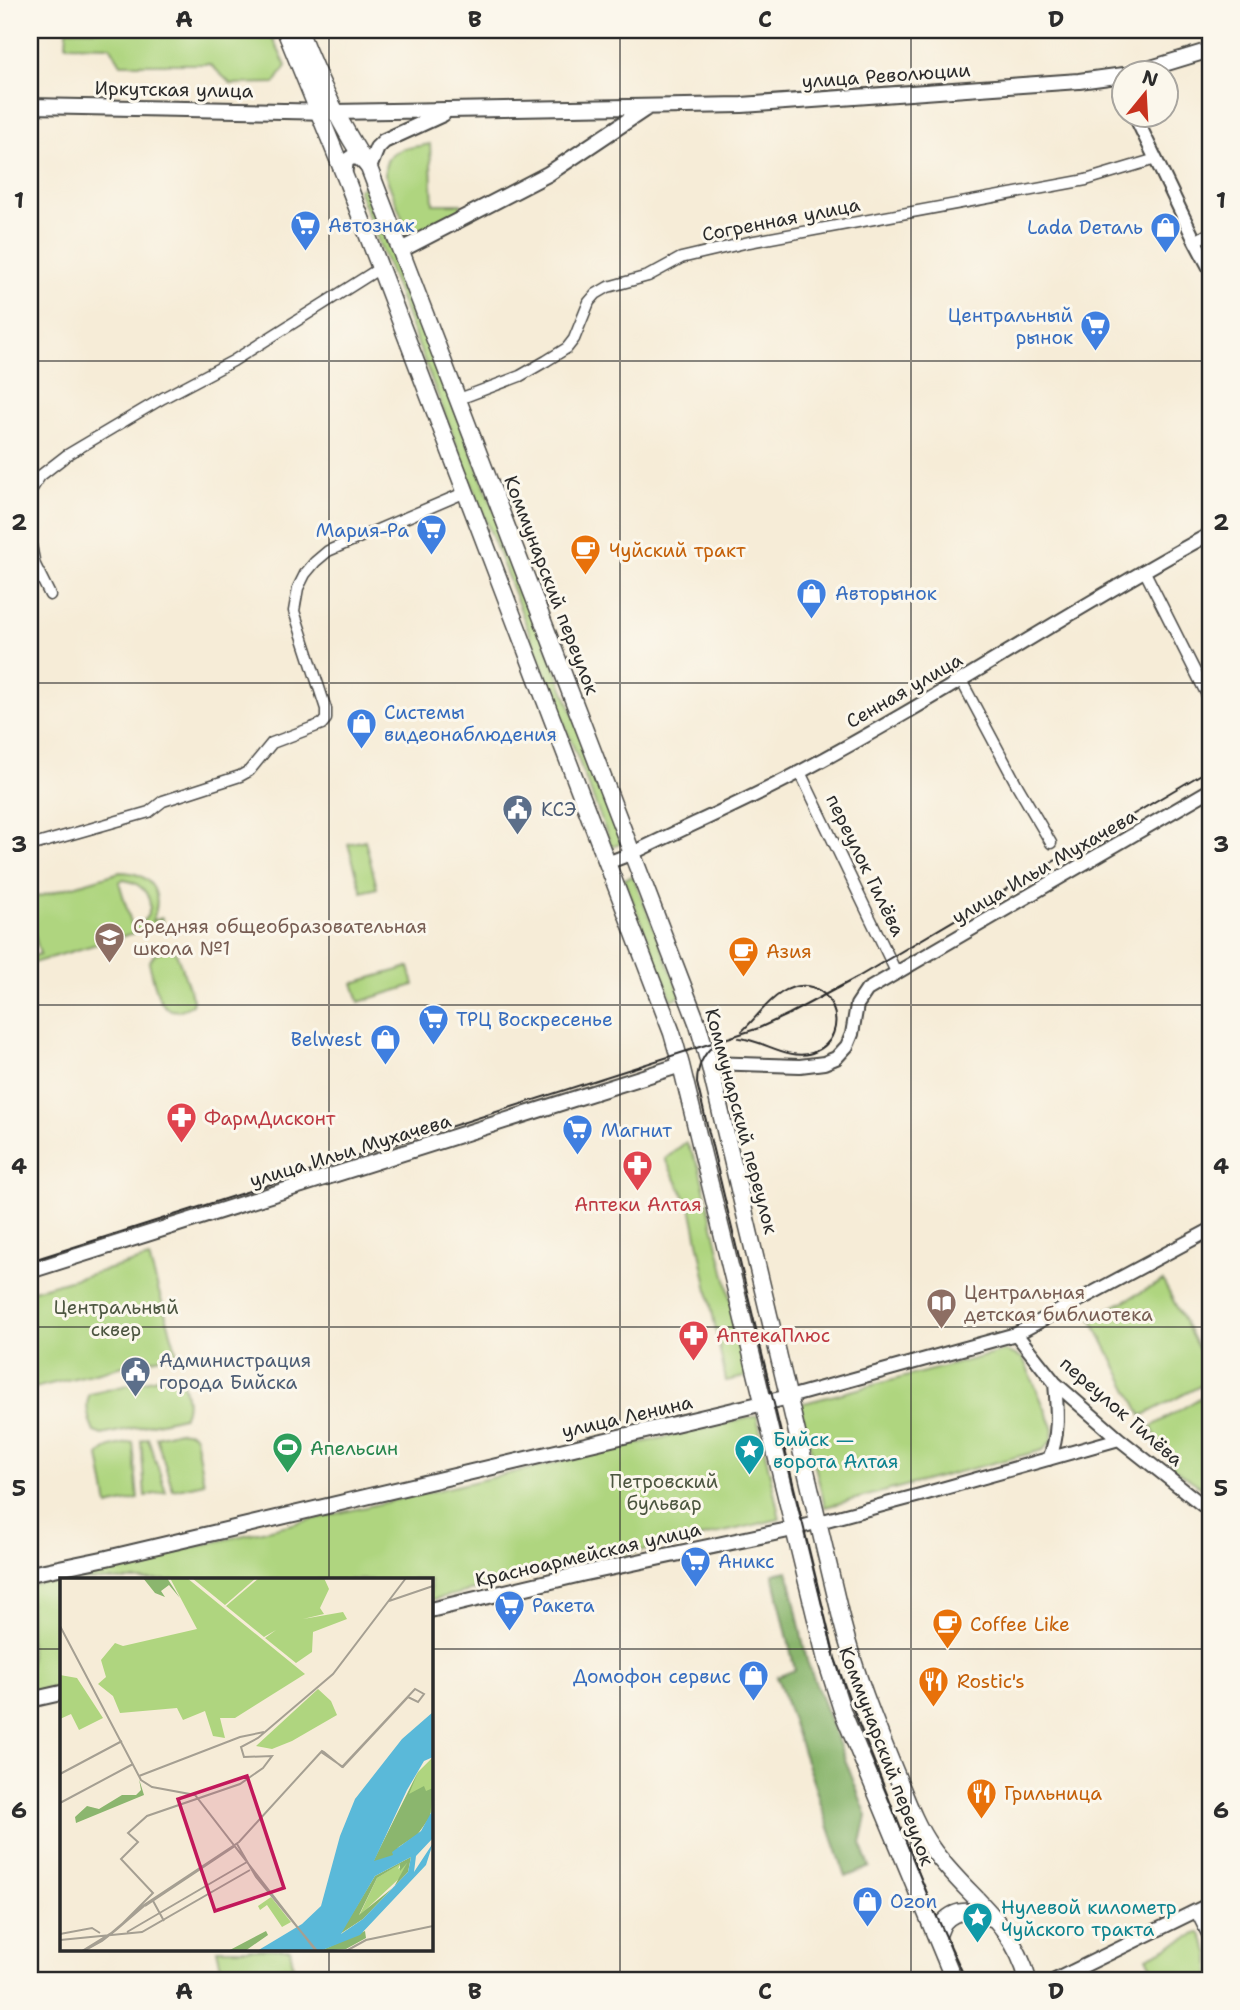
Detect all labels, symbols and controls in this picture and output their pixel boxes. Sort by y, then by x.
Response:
text: A [175,4,193,34]
text: B [468,4,482,34]
text: C [758,4,772,34]
text: D [1048,4,1064,34]
street label: улица Революции [801,57,971,94]
north arrow [1110,60,1180,130]
text: N [1139,64,1161,93]
street label: Иркутская улица [94,76,254,103]
text: 1 [14,185,24,215]
text: 1 [1216,185,1226,215]
street label: Согренная улица [700,192,862,247]
supermarket icon: Автознак [288,208,322,252]
shop icon: Lada Dеталь [1149,210,1183,254]
place label: Автознак [328,213,415,238]
place label: Lada Dеталь [1027,215,1143,240]
place label: Центральный рынок [948,303,1073,350]
supermarket icon: Центральный рынок [1079,309,1113,353]
street label: Коммунарский переулок [498,472,605,698]
text: 2 [11,507,27,537]
text: 2 [1213,507,1229,537]
supermarket icon: Мария-Ра [415,513,449,557]
place label: Мария-Ра [316,518,409,543]
cafe icon: Чуйский тракт [569,533,603,577]
place label: Чуйский тракт [609,538,746,563]
shop icon: Авторынок [795,576,829,620]
place label: Авторынок [835,581,937,606]
street label: Сенная улица [842,647,967,734]
place label: Системы видеонаблюдения [384,700,557,747]
shop icon: Системы видеонаблюдения [344,706,378,750]
street label: переулок Гилёва [820,790,911,941]
public building icon: КСЭ [501,792,535,836]
place label: КСЭ [541,797,576,822]
street label: улица Ильи Мухачева [947,803,1141,930]
text: 3 [11,829,27,859]
text: 3 [1213,829,1229,859]
place label: Средняя общеобразовательная школа №1 [133,914,427,961]
school or university icon: Средняя общеобразовательная школа №1 [93,920,127,964]
cafe icon: Азия [726,934,760,978]
place label: Азия [766,939,812,964]
supermarket icon: ТРЦ Воскресенье [416,1002,450,1046]
street label: Коммунарский переулок [699,1005,784,1237]
place label: ТРЦ Воскресенье [456,1007,613,1032]
shop icon: Belwest [368,1022,402,1066]
place label: Belwest [291,1027,362,1052]
pharmacy icon: ФармДисконт [164,1101,198,1145]
place label: ФармДисконт [204,1106,336,1131]
street label: улица Ильи Мухачева [246,1108,454,1193]
supermarket icon: Магнит [561,1113,595,1157]
place label: Магнит [601,1118,672,1143]
pharmacy icon: Аптеки Алтая [621,1148,655,1192]
text: 4 [11,1151,27,1181]
text: 4 [1213,1151,1229,1181]
place label: Аптеки Алтая [574,1192,702,1217]
place label: Центральная детская библиотека [964,1280,1153,1327]
library icon: Центральная детская библиотека [924,1286,958,1330]
park label: Центральный сквер [53,1295,179,1342]
pharmacy icon: АптекаПлюс [676,1318,710,1362]
place label: АптекаПлюс [716,1323,830,1348]
place label: Администрация города Бийска [159,1348,311,1395]
street label: переулок Гилёва [1055,1351,1189,1472]
public building icon: Администрация города Бийска [119,1354,153,1398]
street label: улица Ленина [559,1389,695,1444]
place label: Бийск — ворота Алтая [773,1427,898,1474]
sports icon: Апельсин [270,1431,304,1475]
place icon: Бийск — ворота Алтая [733,1433,767,1477]
place label: Апельсин [310,1436,398,1461]
park label: Петровский бульвар [610,1469,718,1516]
text: 5 [12,1473,26,1503]
text: 5 [1214,1473,1228,1503]
street label: Красноармейская улица [473,1516,704,1593]
supermarket icon: Аникс [678,1544,712,1588]
place label: Аникс [718,1549,775,1574]
inset map [60,1578,432,1951]
supermarket icon: Ракета [492,1588,526,1632]
place label: Ракета [532,1593,595,1618]
cafe icon: Coffee Like [930,1607,964,1651]
place label: Coffee Like [970,1612,1070,1637]
street label: Коммунарский переулок [833,1643,940,1869]
shop icon: Домофон сервис [737,1659,771,1703]
place label: Домофон сервис [573,1664,731,1689]
restaurant icon: Rostic's [917,1664,951,1708]
place label: Rostic's [957,1669,1025,1694]
restaurant icon: Грильница [964,1776,998,1820]
place label: Грильница [1004,1781,1102,1806]
text: 6 [11,1795,27,1825]
text: 6 [1213,1795,1229,1825]
shop icon: Ozon [850,1884,884,1928]
place label: Ozon [890,1889,937,1914]
place label: Нулевой километр Чуйского тракта [1001,1895,1177,1942]
place icon: Нулевой километр Чуйского тракта [961,1901,995,1945]
text: A [175,1976,193,2006]
text: B [468,1976,482,2006]
text: C [758,1976,772,2006]
text: D [1048,1976,1064,2006]

